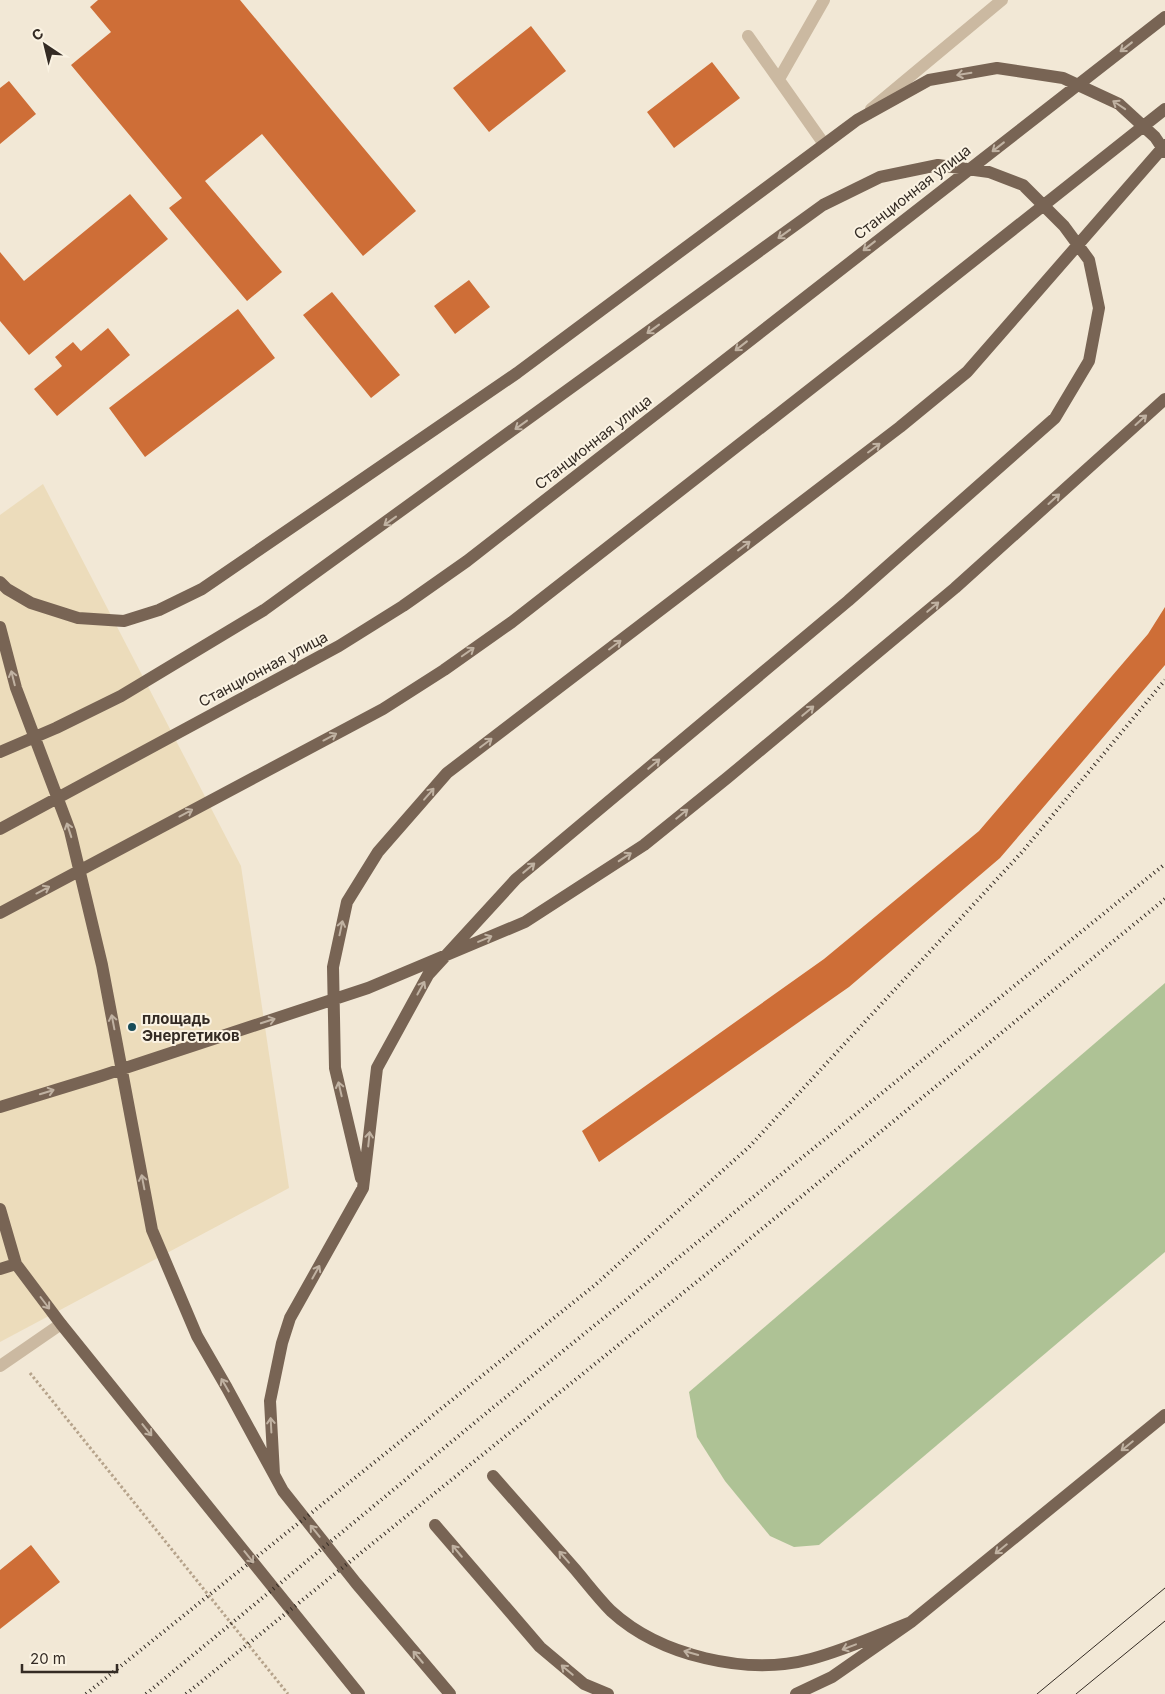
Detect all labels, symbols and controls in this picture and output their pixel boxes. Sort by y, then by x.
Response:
north arrow [20,20,70,70]
text: С [28,24,46,44]
one-way arrow [1120,42,1133,53]
one-way arrow [956,69,972,79]
one-way arrow [1112,100,1126,110]
street label: Станционная улица [850,140,974,244]
one-way arrow [992,141,1005,152]
one-way arrow [778,228,791,239]
one-way arrow [863,240,876,251]
one-way arrow [646,324,660,334]
one-way arrow [735,341,748,352]
street label: Станционная улица [531,390,655,494]
one-way arrow [1135,414,1148,426]
one-way arrow [514,420,528,430]
one-way arrow [867,442,880,453]
one-way arrow [1047,493,1060,505]
one-way arrow [384,515,397,526]
one-way arrow [737,541,750,552]
one-way arrow [926,601,939,613]
street label: Станционная улица [195,627,331,711]
one-way arrow [608,639,621,650]
one-way arrow [461,647,475,657]
one-way arrow [8,670,17,686]
one-way arrow [801,706,814,717]
one-way arrow [322,732,337,741]
one-way arrow [479,738,492,749]
one-way arrow [647,758,660,769]
one-way arrow [423,788,434,801]
one-way arrow [179,808,194,818]
one-way arrow [676,809,689,820]
one-way arrow [64,822,74,838]
one-way arrow [618,852,632,862]
one-way arrow [522,863,535,874]
one-way arrow [35,885,50,894]
one-way arrow [337,920,347,936]
one-way arrow [477,933,492,943]
one-way arrow [416,981,426,996]
place label: площадь Энергетиков [142,1009,240,1045]
one-way arrow [108,1015,117,1031]
one-way arrow [260,1016,275,1025]
marker: площадь Энергетиков [126,1021,138,1033]
one-way arrow [335,1082,344,1098]
one-way arrow [38,1087,54,1097]
one-way arrow [364,1131,374,1147]
one-way arrow [138,1175,148,1191]
one-way arrow [312,1265,322,1280]
one-way arrow [40,1296,51,1309]
one-way arrow [220,1378,230,1393]
one-way arrow [267,1417,276,1433]
one-way arrow [141,1424,152,1437]
one-way arrow [1121,1440,1134,1451]
one-way arrow [309,1525,320,1538]
one-way arrow [995,1543,1008,1554]
one-way arrow [451,1544,462,1557]
one-way arrow [243,1550,254,1563]
one-way arrow [558,1550,570,1563]
scale bar [22,1642,118,1674]
one-way arrow [842,1643,857,1652]
one-way arrow [683,1648,699,1657]
text: 20 m [30,1649,66,1668]
one-way arrow [413,1650,424,1663]
one-way arrow [561,1664,574,1675]

